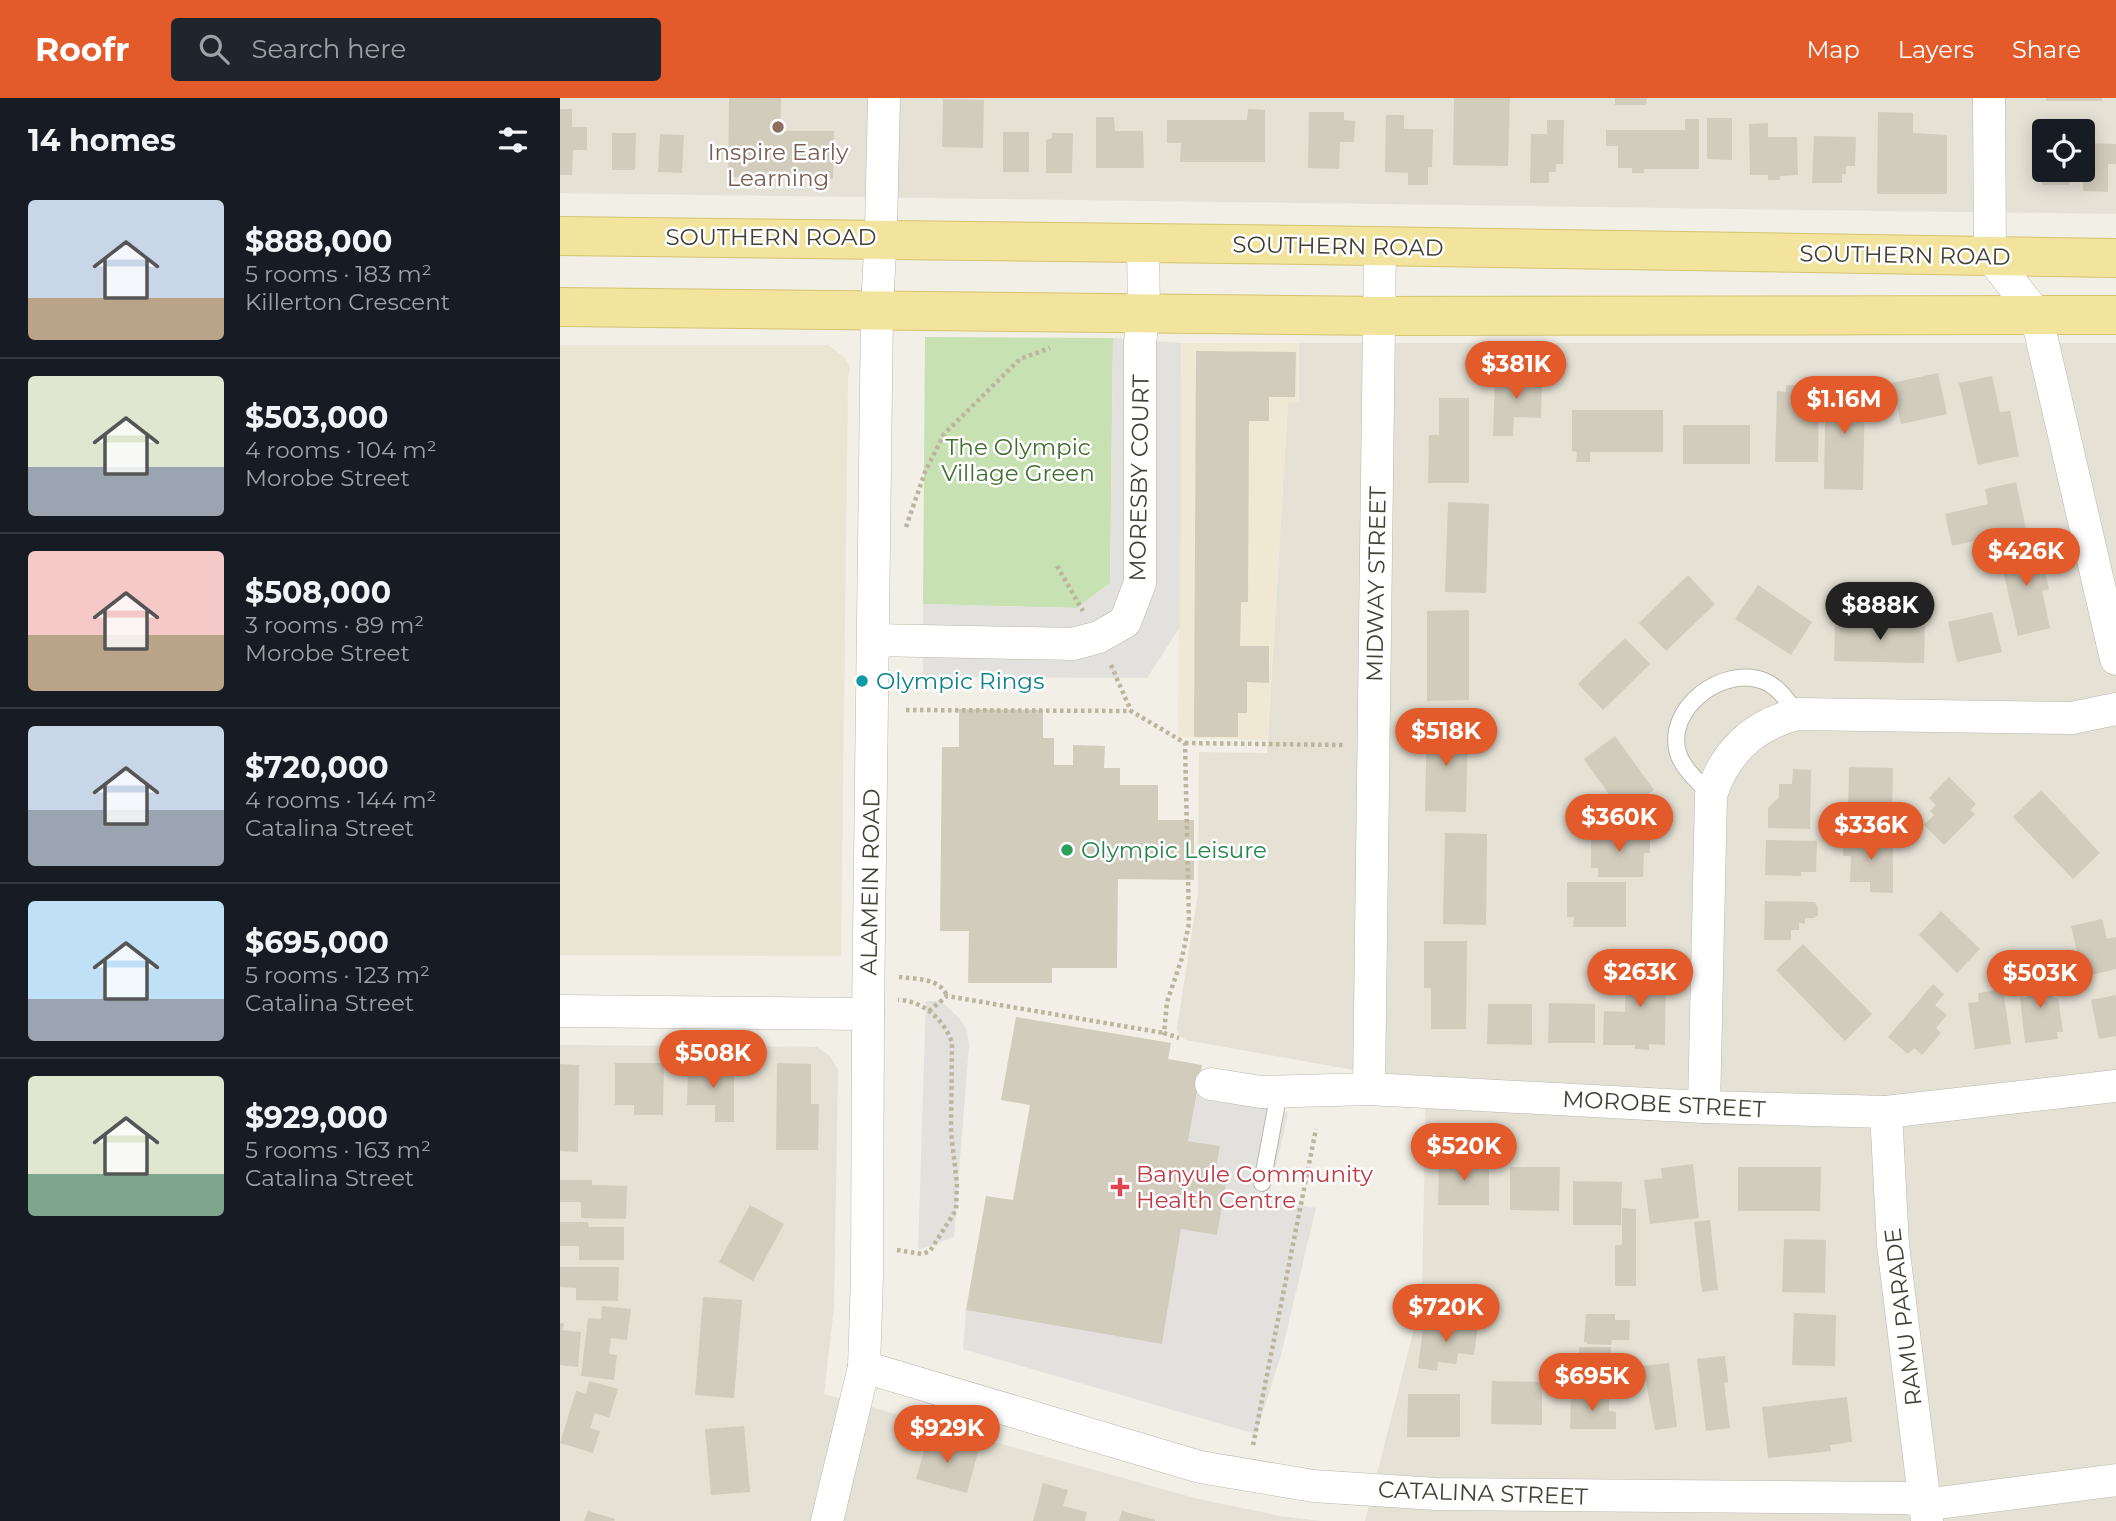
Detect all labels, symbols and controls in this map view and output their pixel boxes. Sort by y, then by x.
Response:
search box [171,18,661,81]
text: Roofr [35,29,129,69]
icon: search [195,30,233,68]
text: Search here [251,33,406,65]
text: Map [1806,35,1860,64]
text: Layers [1898,35,1974,64]
text: Share [2012,35,2081,64]
marker: Inspire Early Learning [770,119,786,135]
map controls [2032,119,2095,182]
button: locate [2032,119,2095,182]
icon: filters [494,121,532,159]
text: 14 homes [28,122,176,159]
place label: Inspire Early Learning [708,138,849,192]
text: $888,000 [245,223,392,260]
street label: SOUTHERN ROAD [665,223,877,251]
icon: home [84,228,168,312]
street label: SOUTHERN ROAD [1232,230,1444,262]
street label: SOUTHERN ROAD [1799,239,2011,271]
text: 5 rooms · 183 m² [245,260,432,288]
text: Killerton Crescent [245,288,450,316]
pin: $381K [1467,342,1565,401]
text: $381K [1481,350,1551,378]
street label: MORESBY COURT [1123,373,1155,582]
pin: $1.16M [1787,376,1901,436]
text: $1.16M [1807,385,1881,413]
text: $503,000 [245,399,388,436]
icon: home [84,404,168,488]
park label: The Olympic Village Green [941,433,1095,487]
text: 4 rooms · 104 m² [245,436,437,464]
text: Morobe Street [245,464,410,492]
street label: MIDWAY STREET [1360,485,1392,682]
pin: $426K [1977,528,2075,588]
text: $426K [1988,537,2064,565]
text: $508,000 [245,574,391,611]
icon: home [84,579,168,663]
pin: $888K [1831,582,1929,642]
text: $888K [1841,591,1919,619]
text: 3 rooms · 89 m² [245,611,424,639]
text: Morobe Street [245,639,410,667]
place label: Olympic Rings [876,667,1044,695]
marker: Olympic Rings [854,673,870,689]
pin: $518K [1397,708,1495,768]
text: $518K [1411,717,1481,745]
text: $720,000 [245,749,389,786]
icon: home [84,754,168,838]
text: 4 rooms · 144 m² [245,786,437,814]
street label: ALAMEIN ROAD [854,788,886,976]
pin: $360K [1570,794,1668,854]
pin: $336K [1822,802,1920,862]
text: $360K [1581,803,1657,831]
text: $336K [1834,811,1908,839]
text: Catalina Street [245,814,414,842]
place label: Olympic Leisure [1081,836,1267,864]
marker: Olympic Leisure [1059,842,1075,858]
text: $695,000 [245,924,389,961]
icon: home [84,929,168,1013]
pin: $263K [1591,950,1689,1009]
pin: $503K [1991,950,2089,1010]
text: $263K [1603,958,1677,986]
text: $503K [2003,959,2077,987]
text: 5 rooms · 123 m² [245,961,430,989]
text: Catalina Street [245,989,414,1017]
pin: $508K [664,1030,762,1090]
text: $508K [675,1039,751,1067]
street label: MOROBE STREET [1562,1085,1767,1123]
text: $929,000 [245,1099,388,1136]
icon: home [84,1104,168,1188]
pin: $520K [1415,1124,1513,1183]
text: $520K [1427,1132,1501,1160]
text: 5 rooms · 163 m² [245,1136,431,1164]
place label: Banyule Community Health Centre [1136,1160,1374,1214]
text: Catalina Street [245,1164,414,1192]
marker: Banyule Community Health Centre [1110,1177,1130,1197]
street label: RAMU PARADE [1878,1227,1928,1407]
pin: $720K [1397,1284,1495,1344]
text: $720K [1409,1293,1483,1321]
pin: $695K [1543,1354,1641,1413]
text: $695K [1555,1362,1629,1390]
pin: $929K [898,1406,996,1465]
text: $929K [910,1414,984,1442]
street label: CATALINA STREET [1378,1475,1589,1511]

